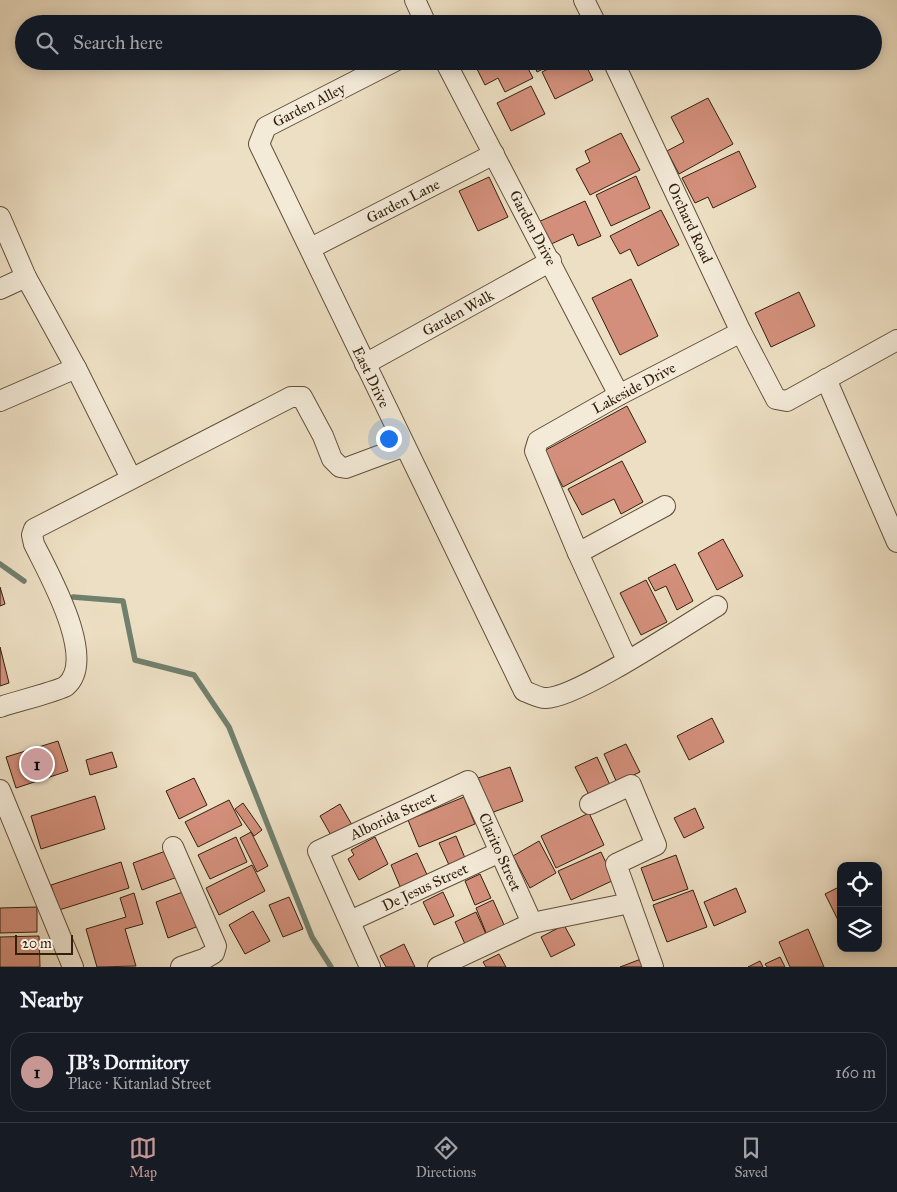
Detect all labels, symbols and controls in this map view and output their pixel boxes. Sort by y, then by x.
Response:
search box [15,15,882,70]
icon: search [33,29,61,57]
text: Search here [73,31,163,54]
street label: Garden Alley [270,79,349,131]
street label: Garden Lane [363,175,443,227]
street label: Orchard Road [664,180,717,266]
street label: Garden Drive [506,187,560,269]
street label: Garden Walk [419,286,497,340]
street label: East Drive [348,343,394,411]
street label: Lakeside Drive [589,359,679,417]
your location [376,426,402,452]
pin: 1 [21,745,53,783]
street label: Alborida Street [346,788,440,844]
street label: Clarito Street [475,810,526,895]
street label: De Jesus Street [379,859,472,916]
map controls [837,862,882,952]
button: locate [837,862,882,907]
button: layers [837,907,882,952]
scale bar [15,932,72,955]
text: 20 m [22,935,52,952]
text: Nearby [20,987,83,1013]
text: JB's Dormitory [68,1051,189,1074]
text: 1 [34,1063,40,1082]
text: 160 m [835,1063,876,1082]
text: Place · Kitanlad Street [68,1074,211,1093]
tab: Map [129,1134,157,1181]
tab: Directions [416,1134,476,1181]
tab: Saved [735,1134,768,1181]

